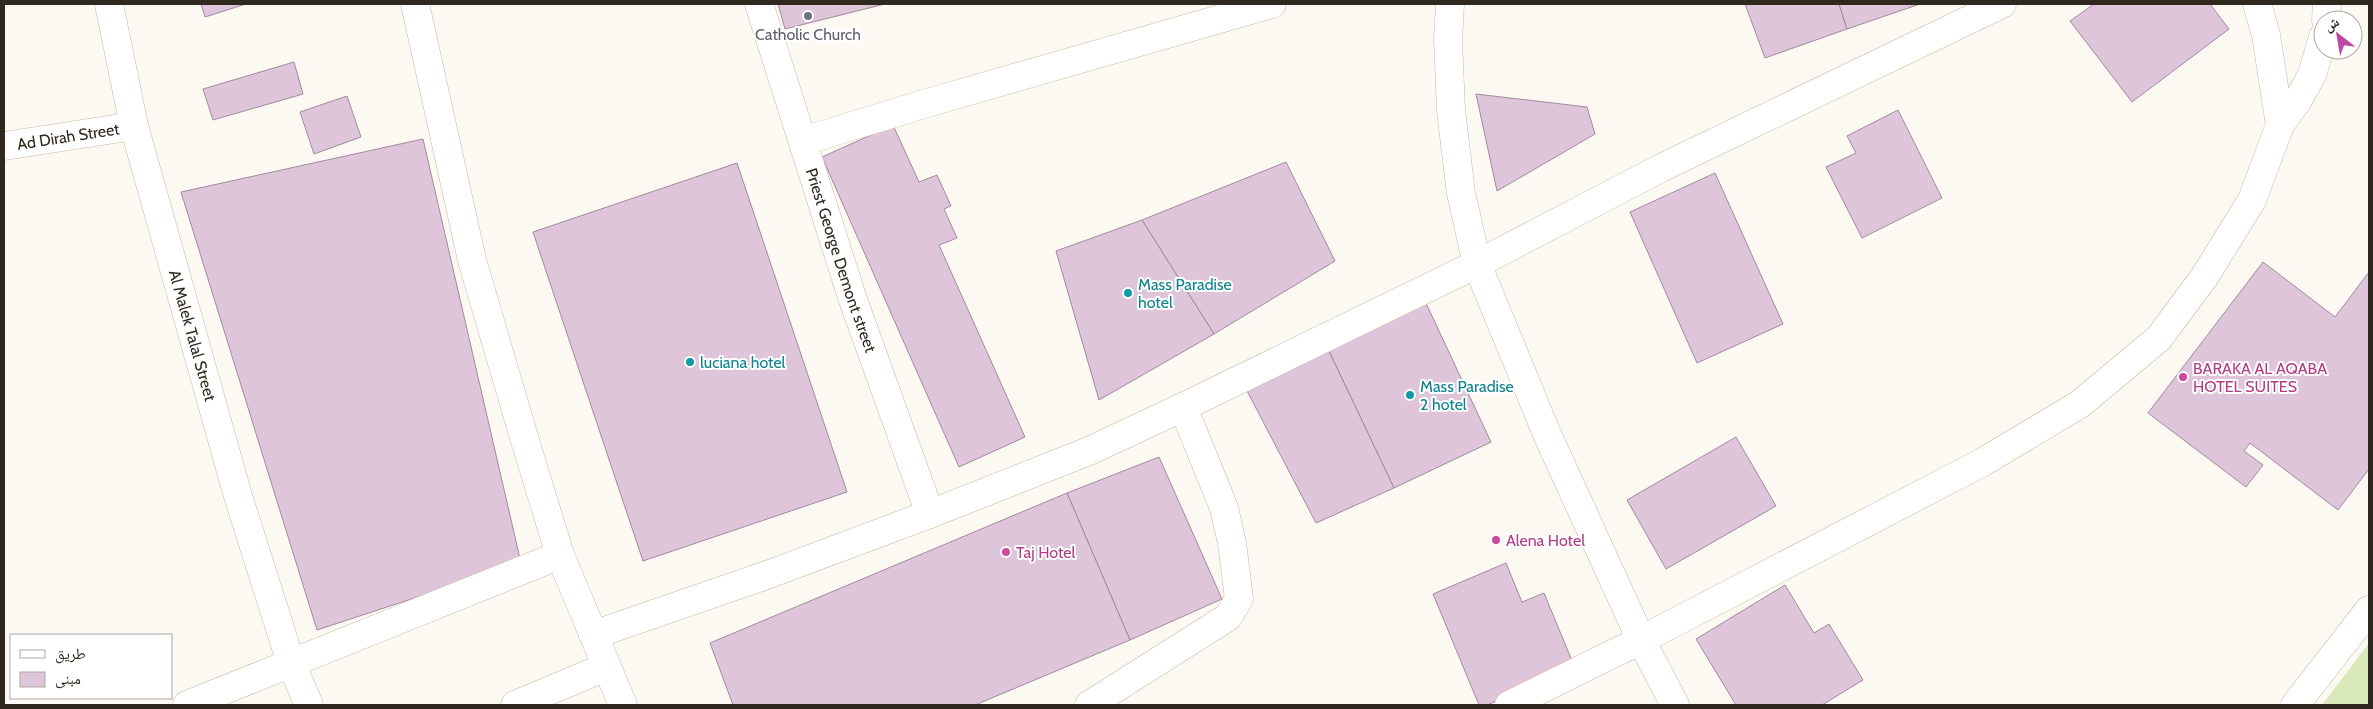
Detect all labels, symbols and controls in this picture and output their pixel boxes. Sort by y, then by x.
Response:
marker: Catholic Church [802,10,814,22]
north arrow [2313,10,2363,60]
text: ش [2320,12,2342,35]
place label: Catholic Church [755,25,861,44]
street label: Ad Dirah Street [16,119,121,154]
street label: Priest George Demont street [802,166,880,356]
street label: Al Malek Talal Street [165,268,220,404]
place label: Mass Paradise hotel [1138,275,1232,312]
marker: Mass Paradise hotel [1122,287,1134,299]
place label: luciana hotel [700,353,786,372]
marker: luciana hotel [684,356,696,368]
place label: BARAKA AL AQABA HOTEL SUITES [2193,359,2327,396]
marker: BARAKA AL AQABA HOTEL SUITES [2177,371,2189,383]
place label: Mass Paradise 2 hotel [1420,377,1514,414]
marker: Mass Paradise 2 hotel [1404,389,1416,401]
place label: Alena Hotel [1506,531,1585,550]
marker: Alena Hotel [1490,534,1502,546]
place label: Taj Hotel [1016,543,1076,562]
marker: Taj Hotel [1000,546,1012,558]
legend [10,634,172,699]
text: طريق [55,645,86,664]
text: مبنى [55,670,81,689]

